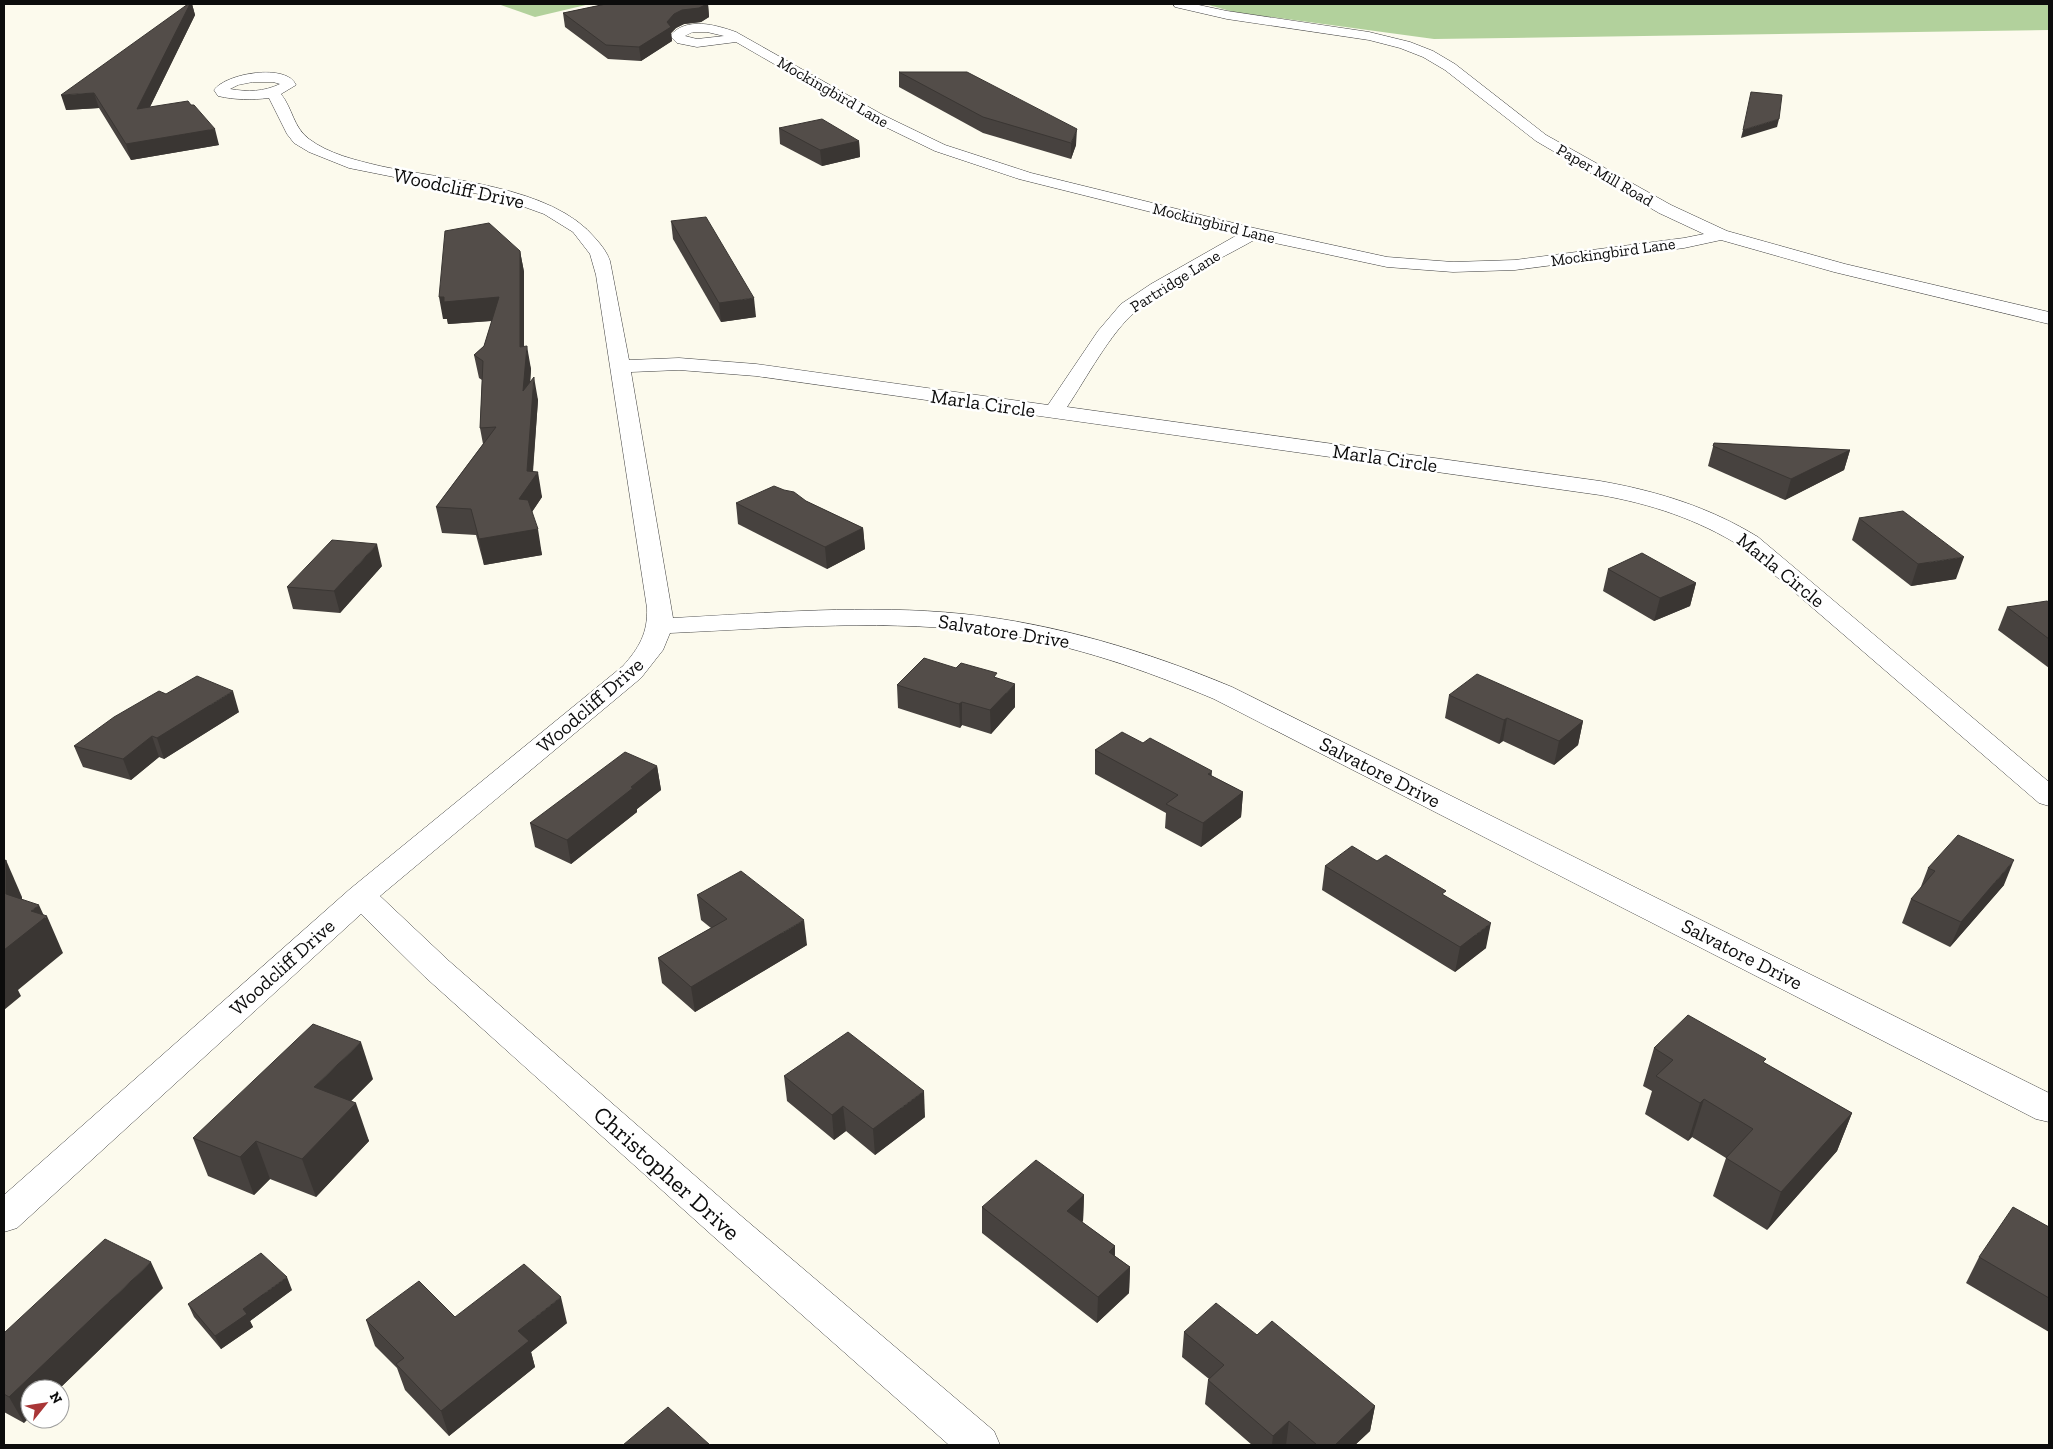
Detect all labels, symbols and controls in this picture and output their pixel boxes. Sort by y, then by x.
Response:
street label: Mockingbird Lane [774,52,892,132]
street label: Paper Mill Road [1553,140,1657,210]
street label: Woodcliff Drive [391,162,527,214]
street label: Mockingbird Lane [1151,199,1277,247]
street label: Mockingbird Lane [1550,234,1676,270]
street label: Partridge Lane [1126,246,1224,316]
street label: Marla Circle [929,384,1037,422]
street label: Marla Circle [1331,439,1439,477]
street label: Marla Circle [1732,527,1830,613]
street label: Salvatore Drive [937,609,1071,653]
street label: Woodcliff Drive [532,652,648,758]
street label: Salvatore Drive [1316,731,1444,813]
street label: Woodcliff Drive [224,913,340,1021]
street label: Salvatore Drive [1678,913,1806,995]
street label: Christopher Drive [588,1100,746,1246]
north arrow [20,1379,70,1429]
text: N [46,1389,66,1407]

